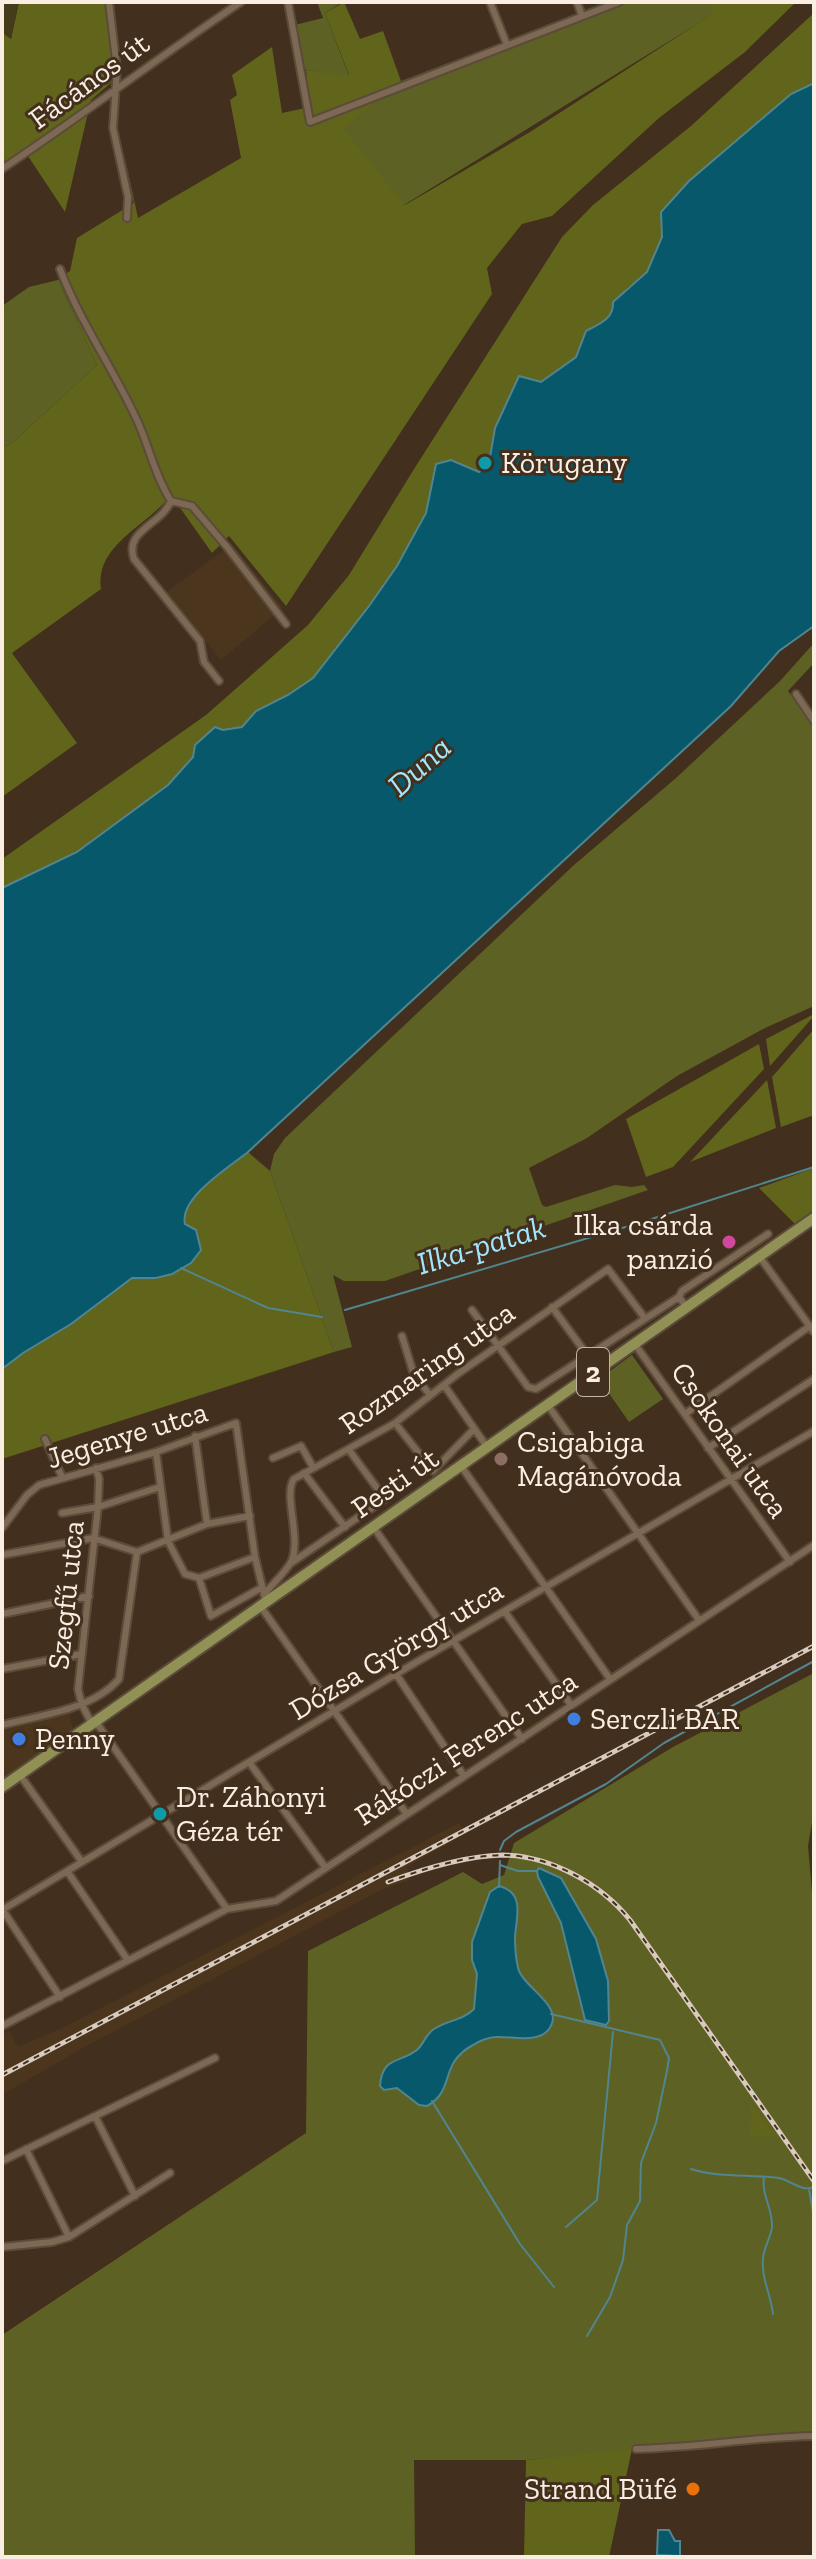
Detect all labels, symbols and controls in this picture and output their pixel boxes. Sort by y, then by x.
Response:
street label: Fácános út [22,25,156,137]
place label: Körugany [501,445,628,481]
marker: Körugany [476,454,494,472]
water label: Duna [380,728,458,804]
place label: Ilka csárda panzió [573,1207,713,1277]
water label: Ilka-patak [412,1208,550,1282]
marker: Ilka csárda panzió [720,1233,738,1251]
street label: Rozmaring utca [332,1294,522,1442]
road number: 2 [577,1348,609,1396]
street label: Csokonai utca [663,1355,797,1525]
street label: Jegenye utca [42,1393,212,1477]
place label: Csigabiga Magánóvoda [517,1424,682,1494]
street label: Pesti út [344,1440,446,1526]
marker: Csigabiga Magánóvoda [492,1450,510,1468]
street label: Szegfű utca [40,1519,92,1671]
street label: Dózsa György utca [283,1572,509,1728]
street label: Rákóczi Ferenc utca [348,1663,584,1833]
place label: Serczli BAR [590,1701,740,1737]
marker: Serczli BAR [565,1710,583,1728]
place label: Penny [35,1721,115,1757]
marker: Penny [10,1730,28,1748]
place label: Dr. Záhonyi Géza tér [176,1779,326,1849]
marker: Dr. Záhonyi Géza tér [151,1805,169,1823]
place label: Strand Büfé [524,2471,677,2507]
marker: Strand Büfé [684,2480,702,2498]

